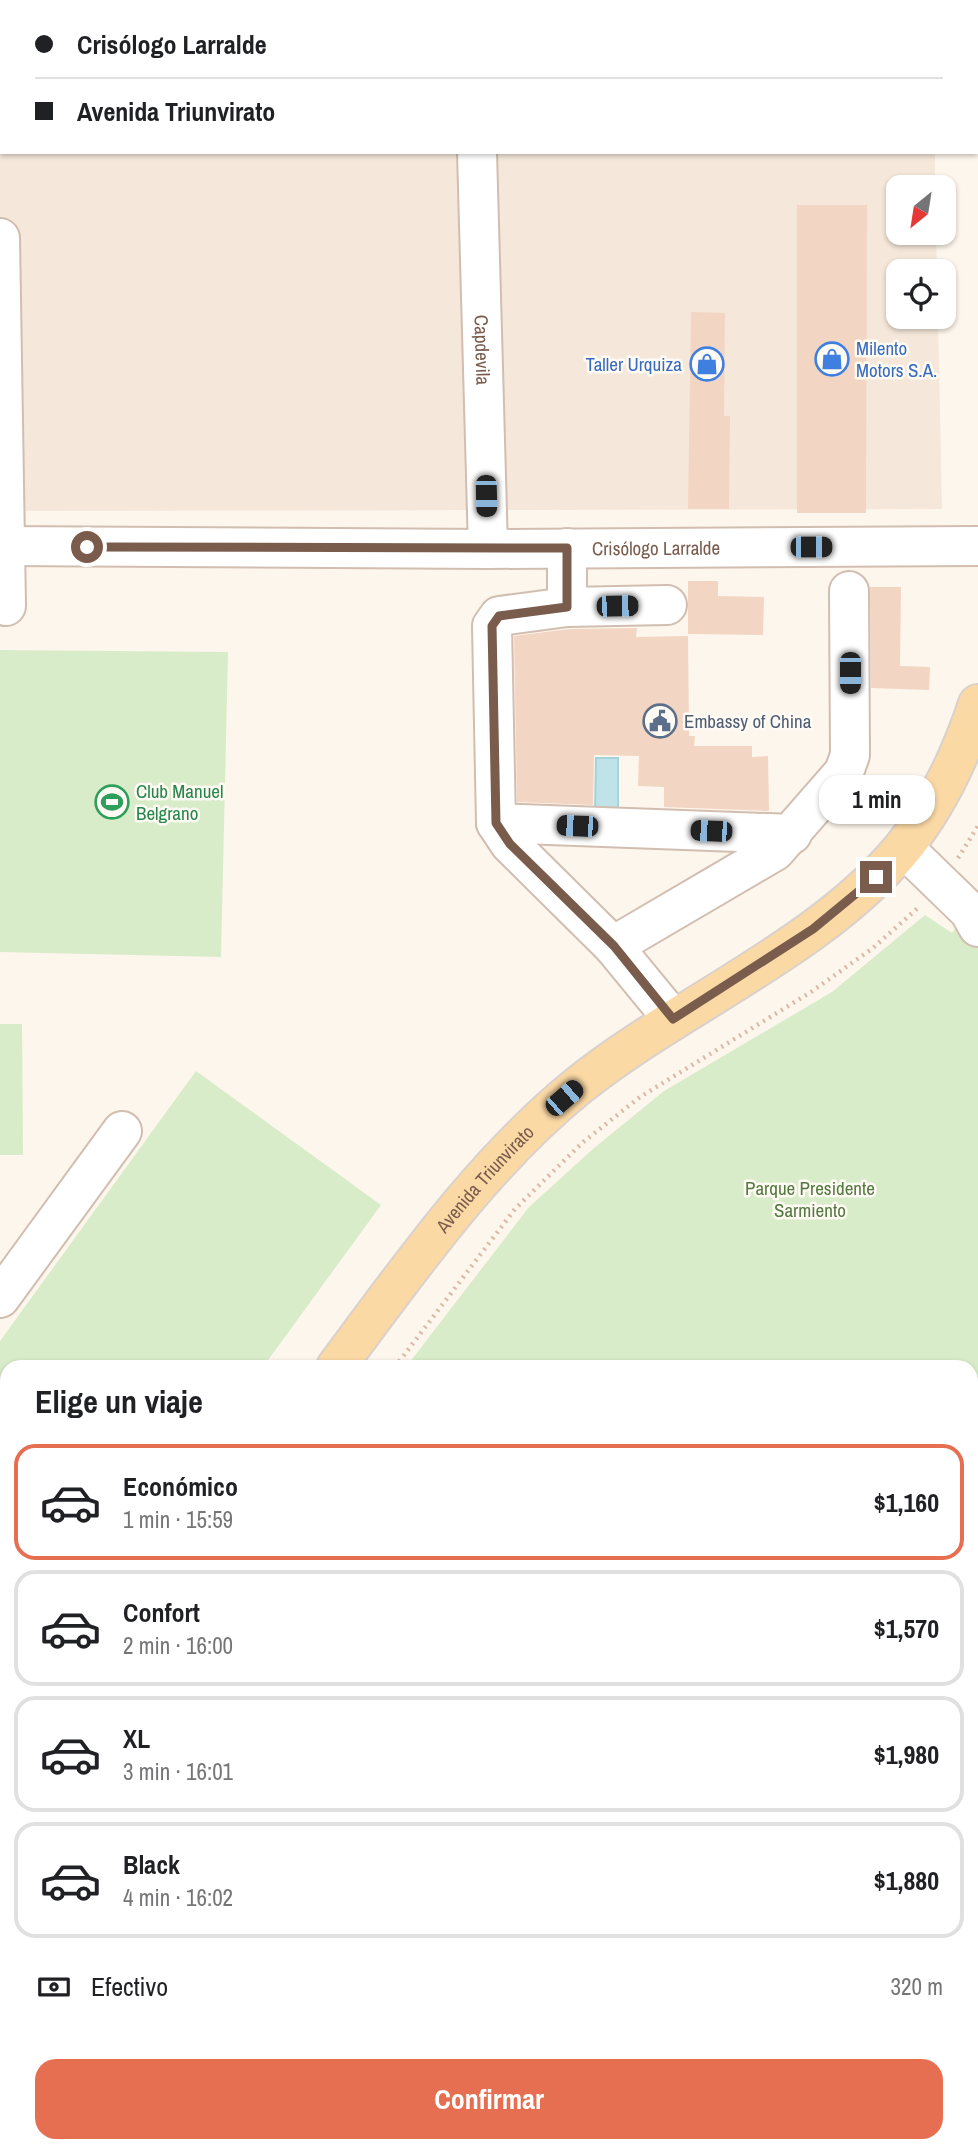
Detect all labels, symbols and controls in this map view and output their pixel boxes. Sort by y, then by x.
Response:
text: Crisólogo Larralde [77,27,267,62]
text: Avenida Triunvirato [77,94,275,129]
north arrow [886,175,956,245]
map controls [886,175,956,329]
button: locate [886,259,956,329]
street label: Capdevila [469,314,496,386]
place label: Milento Motors S.A. [856,335,937,383]
shop icon: Milento Motors S.A. [813,340,851,378]
shop icon: Taller Urquiza [688,345,726,383]
place label: Taller Urquiza [586,351,682,377]
car [476,475,497,517]
route start [71,531,103,563]
street label: Crisólogo Larralde [592,535,720,561]
car [791,537,833,558]
car [596,595,639,617]
car [840,652,861,694]
public building icon: Embassy of China [641,702,679,740]
place label: Embassy of China [684,708,812,734]
callout: 1 min [818,776,934,824]
place label: Club Manuel Belgrano [136,778,223,826]
sports icon: Club Manuel Belgrano [93,783,131,821]
text: 1 min [852,784,902,815]
car [556,815,599,837]
car [690,820,733,842]
route end [860,861,892,893]
car [542,1076,587,1120]
street label: Avenida Triunvirato [429,1119,539,1239]
park label: Parque Presidente Sarmiento [745,1175,875,1223]
text: Elige un viaje [35,1380,203,1423]
text: Económico [123,1469,238,1504]
icon: car [39,1471,102,1534]
text: $1,160 [874,1485,939,1520]
text: 1 min · 15:59 [123,1504,233,1535]
text: Confort [123,1595,200,1630]
icon: car [39,1597,102,1660]
text: $1,570 [874,1611,939,1646]
text: 2 min · 16:00 [123,1630,233,1661]
text: XL [123,1721,150,1756]
icon: car [39,1723,102,1786]
text: $1,980 [874,1737,939,1772]
text: 3 min · 16:01 [123,1756,233,1787]
text: Black [123,1847,180,1882]
icon: car [39,1849,102,1912]
text: $1,880 [874,1863,939,1898]
text: 4 min · 16:02 [123,1882,233,1913]
icon: cash [35,1968,73,2006]
text: Efectivo [91,1969,168,2004]
text: 320 m [891,1971,943,2002]
button: Confirmar [35,2059,943,2139]

